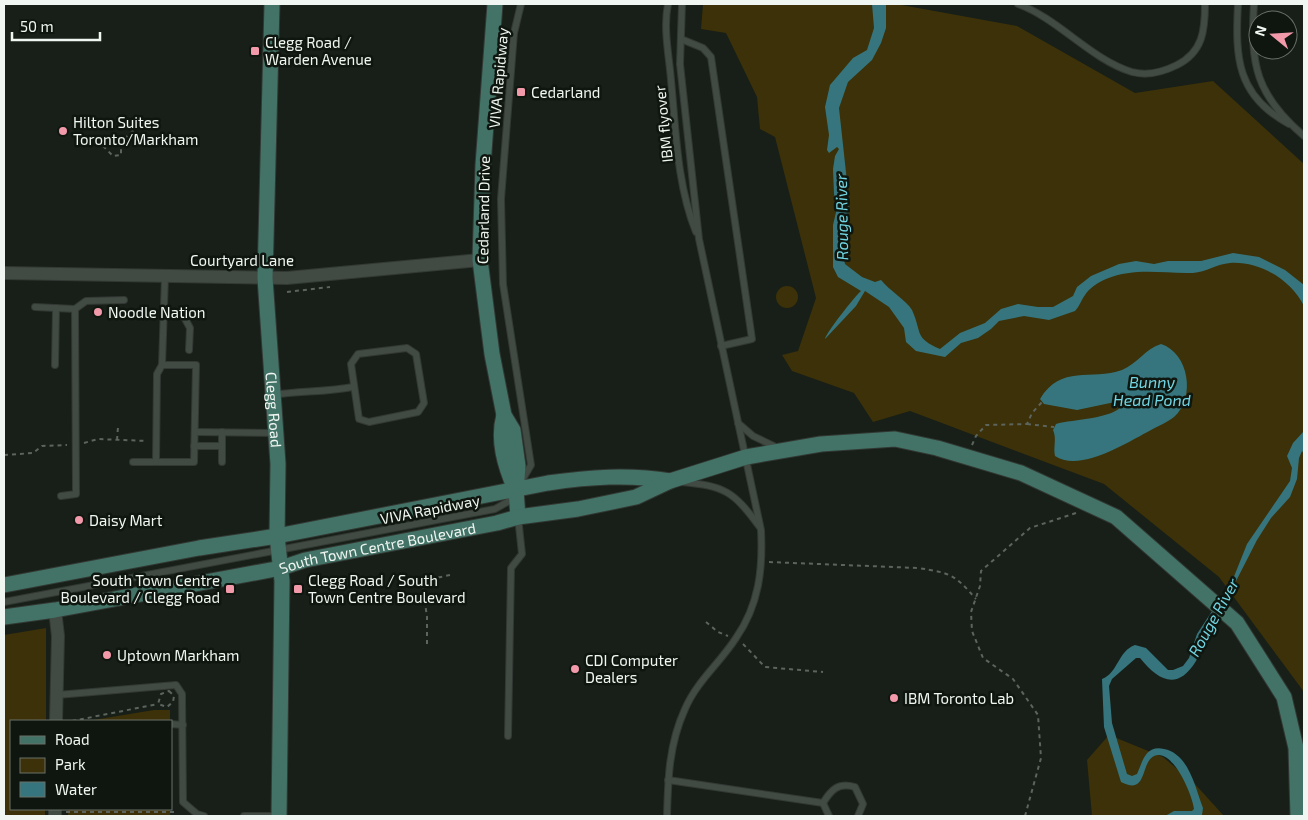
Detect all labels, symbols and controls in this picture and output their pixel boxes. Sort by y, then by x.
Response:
scale bar [12,10,100,42]
north arrow [1248,10,1298,60]
text: 50 m [20,17,54,35]
text: N [1251,23,1270,38]
street label: VIVA Rapidway [485,27,511,129]
place label: Clegg Road / Warden Avenue [265,33,372,68]
marker: Clegg Road / Warden Avenue [249,45,261,57]
place label: Cedarland [531,83,600,101]
street label: IBM flyover [650,85,676,163]
marker: Cedarland [515,86,527,98]
place label: Hilton Suites Toronto/Markham [73,113,198,148]
marker: Hilton Suites Toronto/Markham [57,125,69,137]
street label: Cedarland Drive [473,156,493,264]
water label: Rouge River [831,173,851,260]
street label: Courtyard Lane [190,251,294,269]
place label: Noodle Nation [108,303,206,321]
marker: Noodle Nation [92,306,104,318]
street label: Clegg Road [263,371,286,448]
water label: Bunny Head Pond [1113,372,1191,409]
street label: VIVA Rapidway [379,491,481,527]
place label: Daisy Mart [89,511,163,529]
marker: Daisy Mart [73,514,85,526]
street label: South Town Centre Boulevard [277,518,477,577]
place label: South Town Centre Boulevard / Clegg Road [60,571,220,606]
place label: Clegg Road / South Town Centre Boulevard [308,571,466,606]
water label: Rouge River [1184,574,1243,659]
marker: South Town Centre Boulevard / Clegg Road [224,583,236,595]
marker: Clegg Road / South Town Centre Boulevard [292,583,304,595]
place label: Uptown Markham [117,646,239,664]
marker: Uptown Markham [101,649,113,661]
place label: CDI Computer Dealers [585,651,678,686]
marker: CDI Computer Dealers [569,663,581,675]
place label: IBM Toronto Lab [904,689,1014,707]
marker: IBM Toronto Lab [888,692,900,704]
legend [10,720,172,810]
text: Road [55,730,90,748]
text: Park [55,755,86,773]
text: Water [55,780,97,798]

